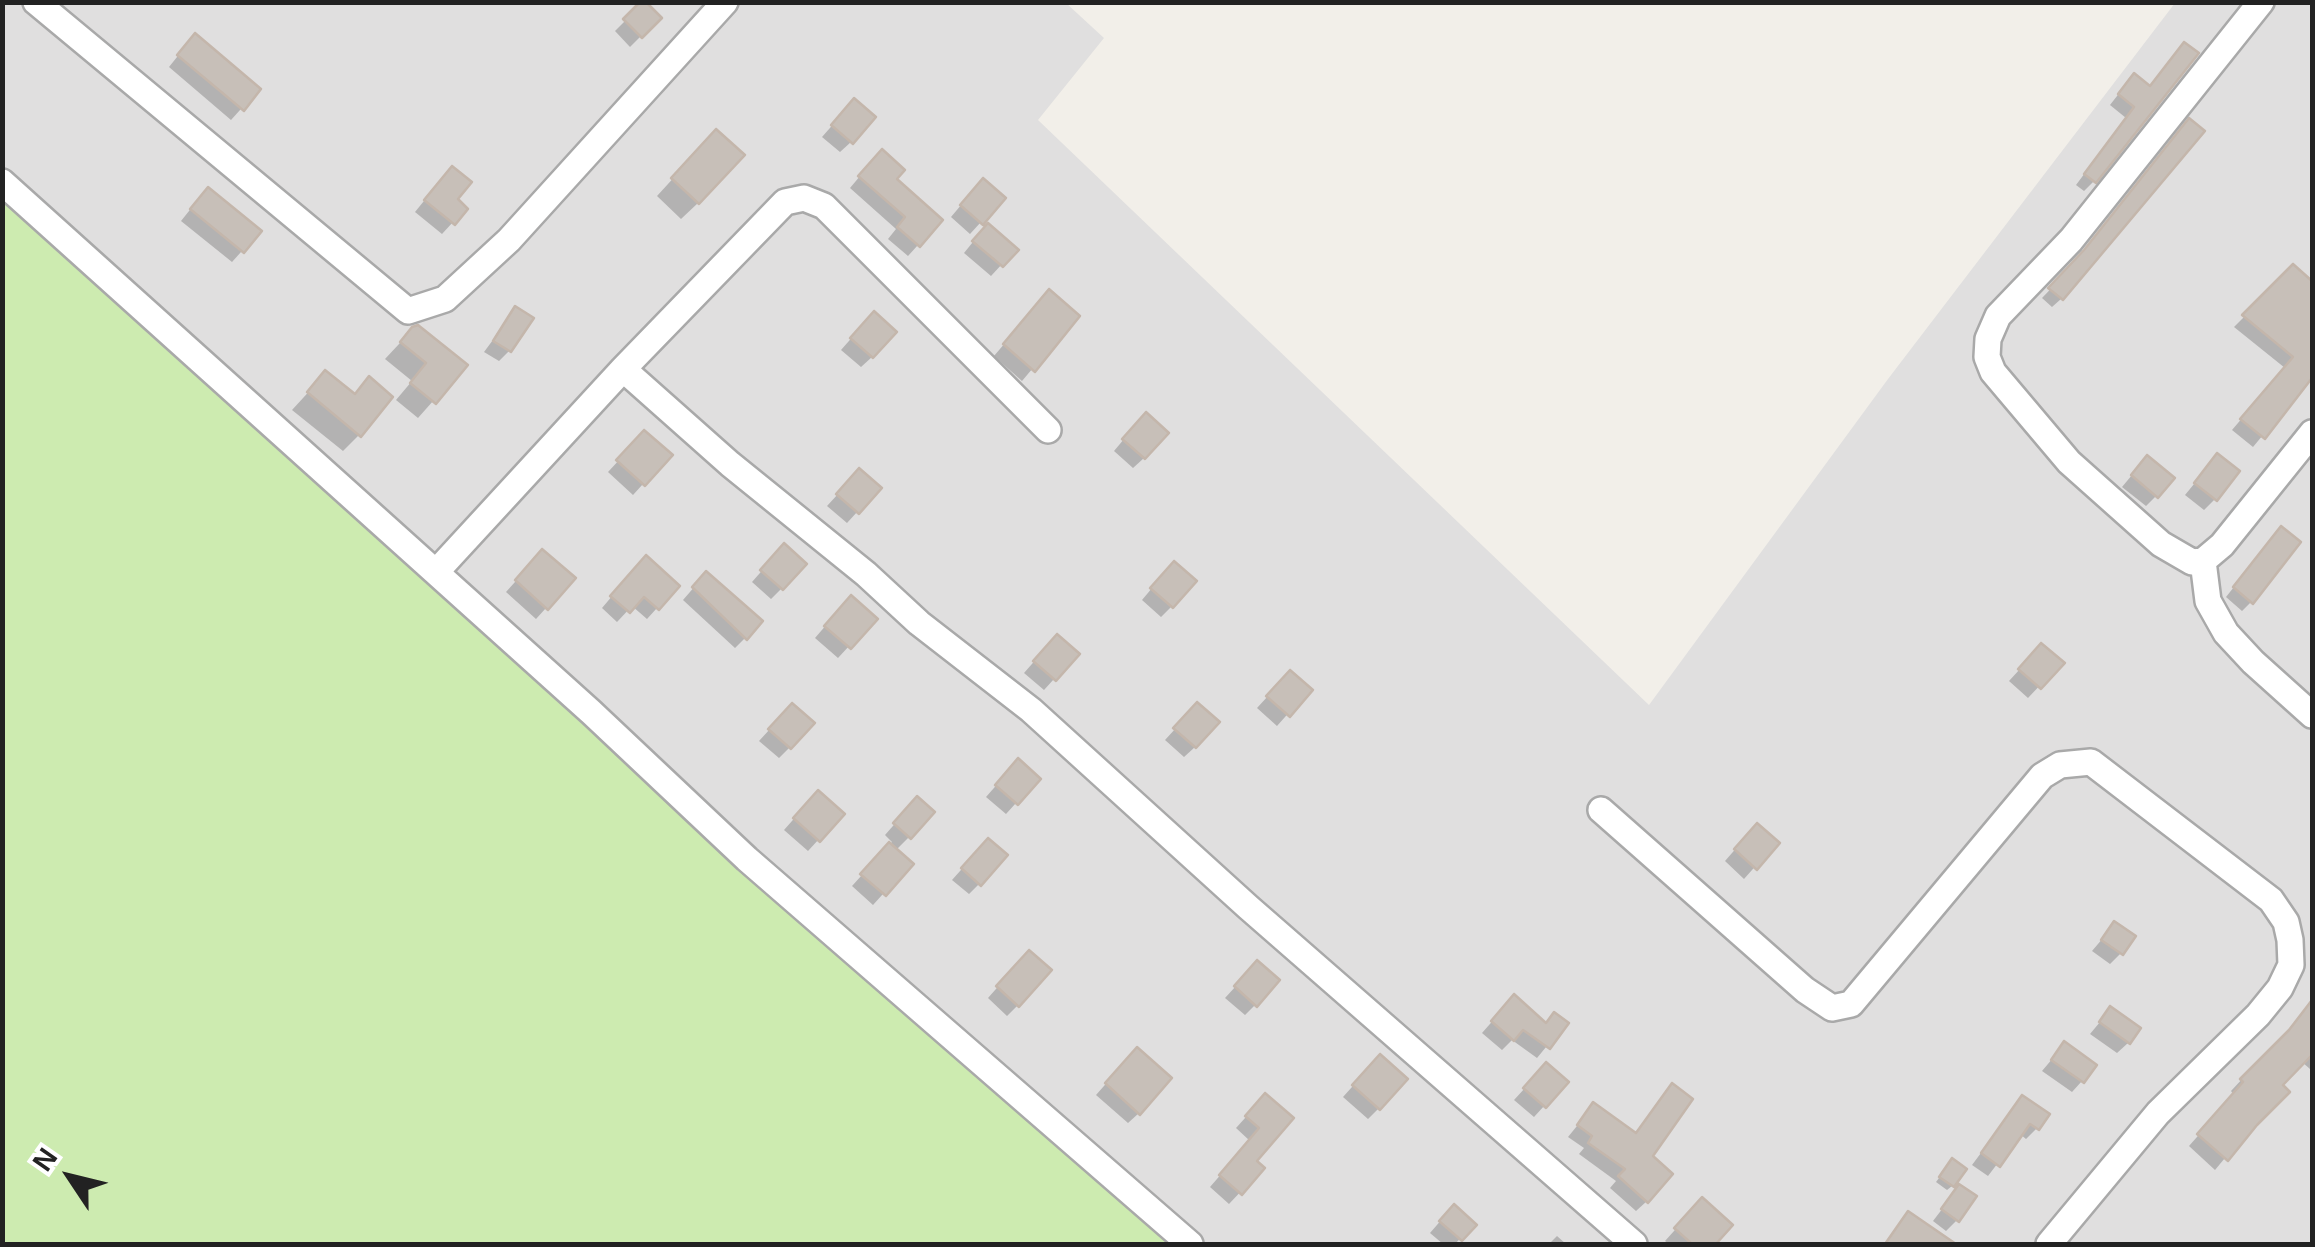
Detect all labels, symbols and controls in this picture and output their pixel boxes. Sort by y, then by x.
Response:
north arrow [20,1127,120,1227]
text: N [27,1142,64,1177]

